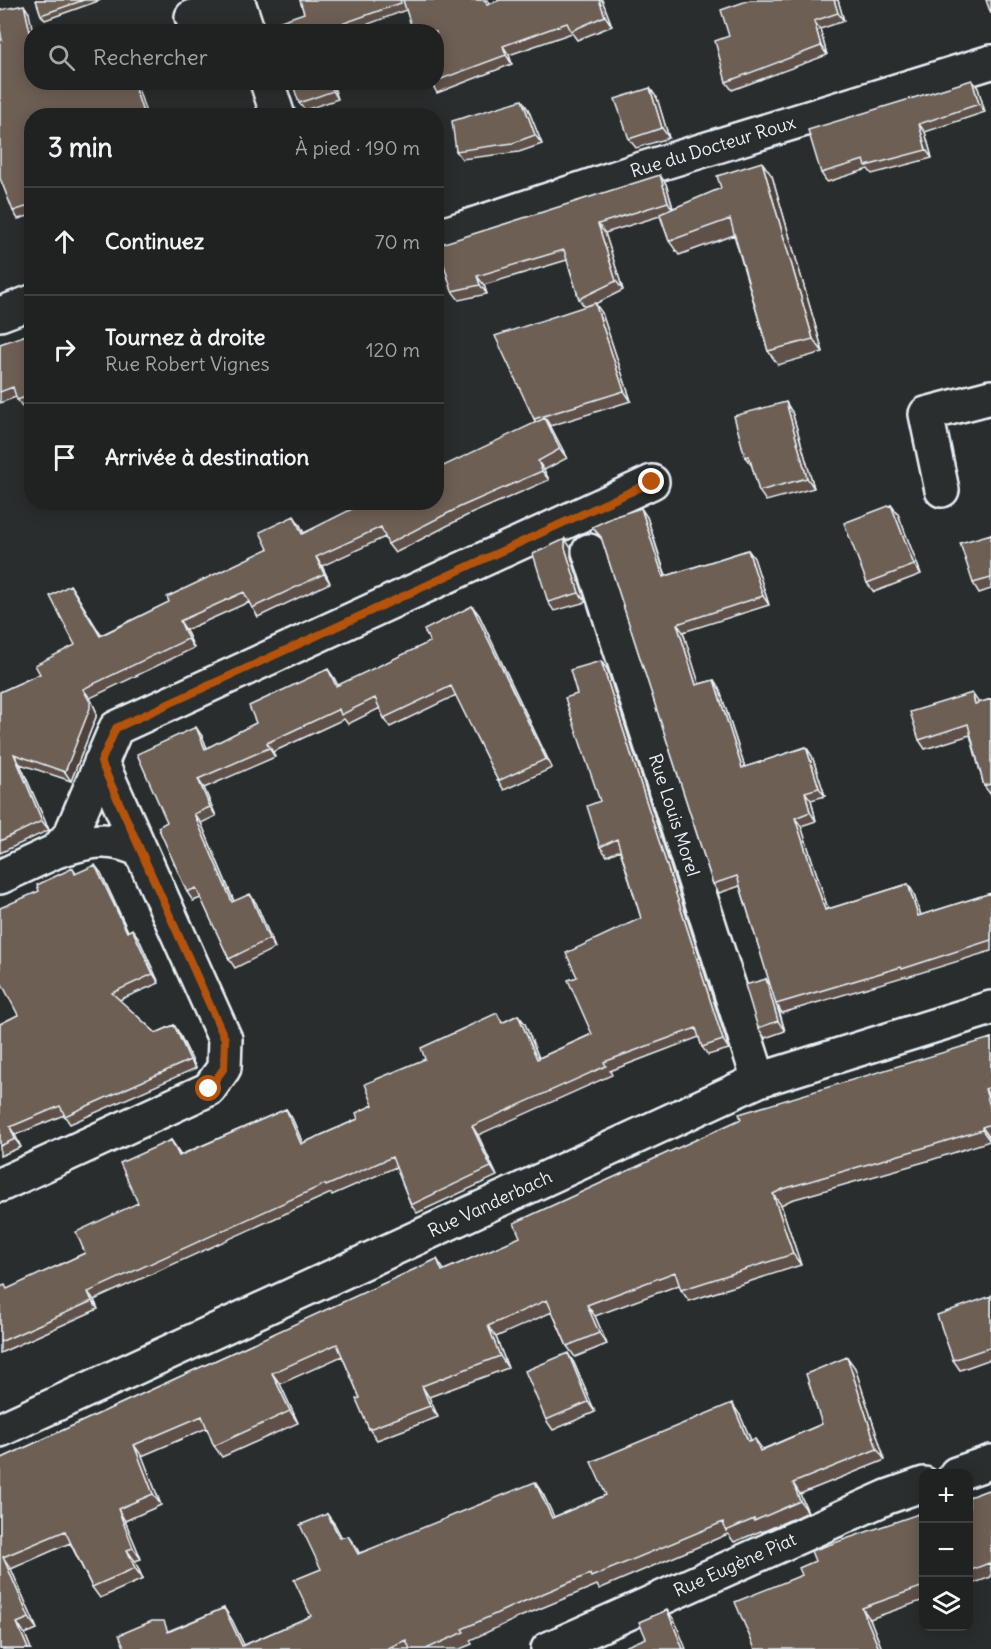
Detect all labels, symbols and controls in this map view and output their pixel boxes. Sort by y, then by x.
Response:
search box [24,24,444,90]
icon: search [45,41,78,74]
text: Rechercher [93,43,208,71]
street label: Rue du Docteur Roux [627,110,798,183]
text: 3 min [48,131,113,164]
text: À pied · 190 m [295,135,420,160]
icon: ahead [48,225,81,258]
text: Continuez [105,227,204,255]
text: 70 m [375,229,420,254]
text: Tournez à droite [105,323,265,351]
icon: right [48,333,81,366]
text: 120 m [366,337,420,362]
text: Rue Robert Vignes [105,351,270,376]
icon: arrive [48,441,81,474]
text: Arrivée à destination [105,443,309,471]
route end [638,468,664,494]
street label: Rue Louis Morel [644,751,705,879]
route start [195,1075,221,1101]
street label: Rue Vanderbach [424,1165,555,1242]
map controls [919,1469,973,1631]
button: + [919,1469,973,1523]
button: − [919,1523,973,1577]
street label: Rue Eugène Piat [670,1527,800,1602]
button: layers [919,1577,973,1631]

